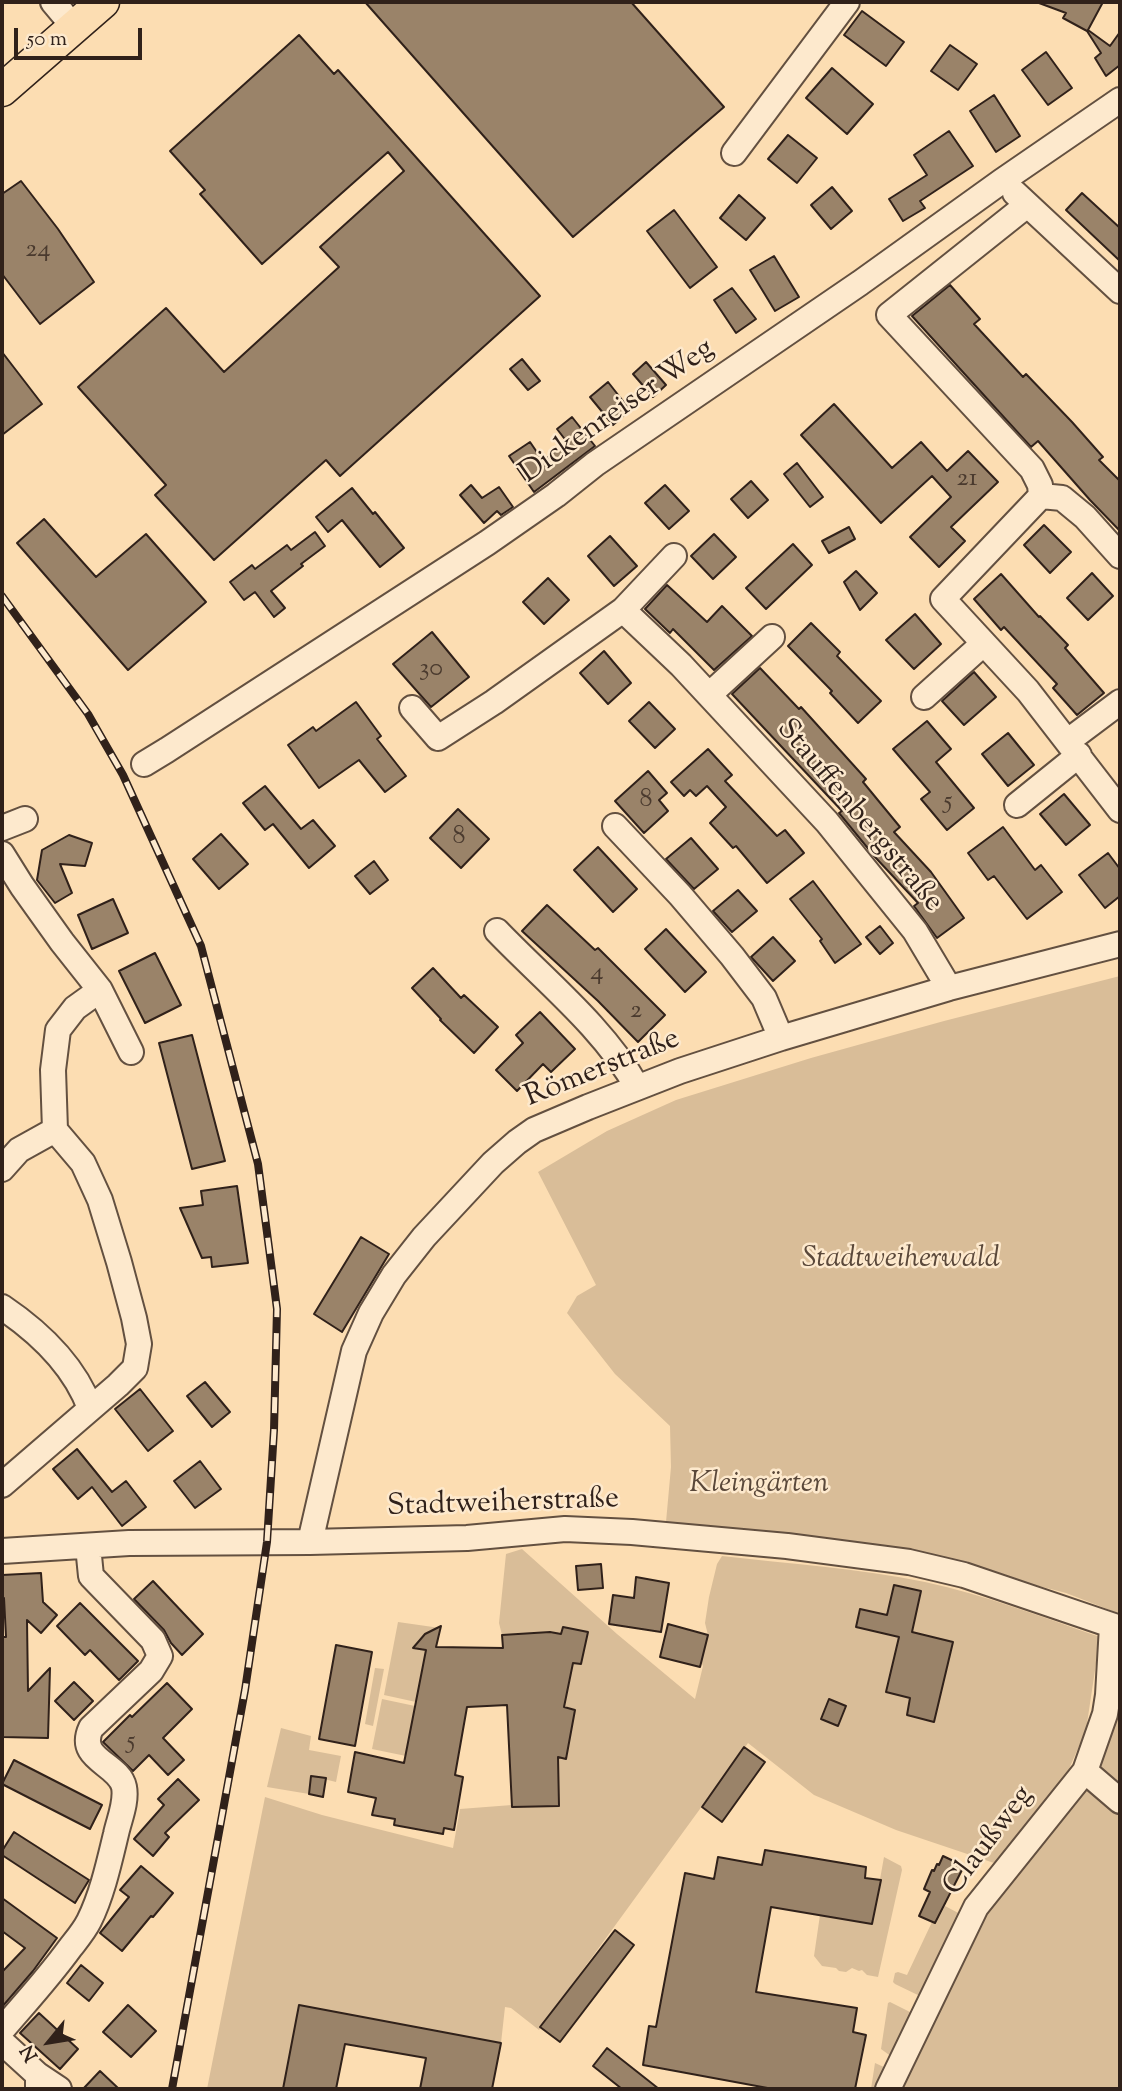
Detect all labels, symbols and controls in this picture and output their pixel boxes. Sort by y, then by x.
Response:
scale bar [18,14,145,58]
text: 50 m [27,25,67,55]
house number: 24 [25,236,51,268]
street label: Dickenreiser Weg [514,333,722,493]
house number: 21 [956,465,978,497]
house number: 30 [419,655,443,687]
street label: Stauffenbergstraße [767,713,949,921]
house number: 8 [640,786,652,818]
house number: 5 [944,788,952,820]
house number: 8 [453,823,465,855]
house number: 4 [590,959,604,991]
house number: 2 [630,997,642,1029]
street label: Römerstraße [520,1023,686,1117]
park label: Stadtweiherwald [802,1243,1000,1279]
park label: Kleingärten [689,1468,829,1504]
street label: Stadtweiherstraße [386,1483,620,1527]
house number: 5 [127,1728,135,1760]
street label: Claußweg [937,1780,1043,1904]
north arrow [14,2007,84,2077]
text: N [15,2039,46,2066]

